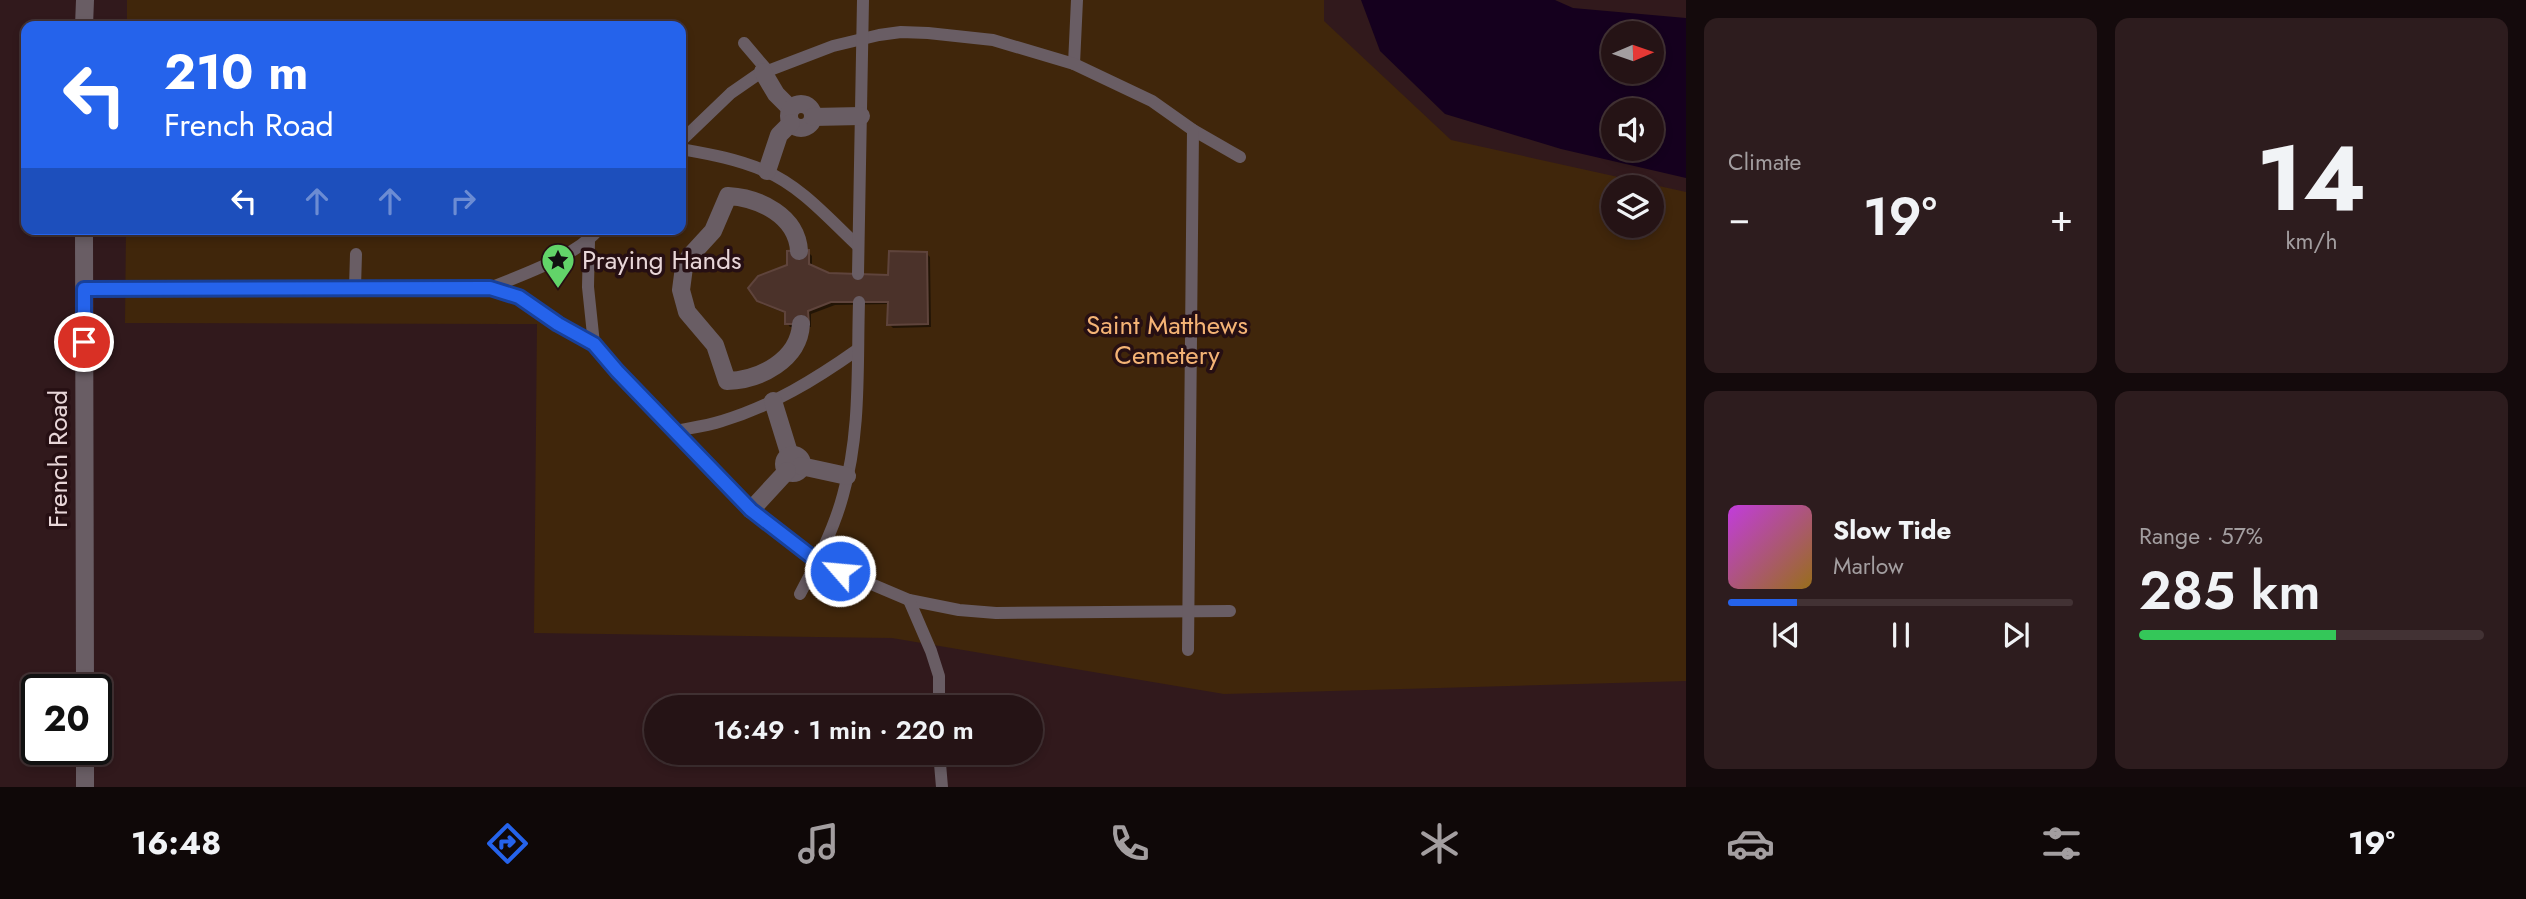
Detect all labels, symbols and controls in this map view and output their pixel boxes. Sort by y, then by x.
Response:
north arrow [1601,21,1664,84]
map controls [1601,21,1664,238]
text: 210 m [164,37,308,107]
icon: left [49,49,140,140]
button: sound [1601,98,1664,161]
text: French Road [164,102,334,148]
text: 14 [2257,113,2366,244]
text: Climate [1728,145,1801,179]
button: layers [1601,175,1664,238]
text: 19° [1863,179,1937,255]
icon: left [225,182,263,220]
icon: ahead [298,182,336,220]
icon: ahead [371,182,409,220]
icon: right [444,182,482,220]
text: − [1728,190,1750,245]
text: + [2050,190,2073,245]
text: km/h [2286,224,2337,258]
place icon: Praying Hands [539,241,577,290]
place label: Praying Hands [582,241,742,279]
park label: Saint Matthews Cemetery [1086,306,1248,374]
pin [54,312,114,372]
icon: arrive [65,323,103,361]
street label: French Road [39,390,77,528]
text: Slow Tide [1833,511,1952,549]
text: Range · 57% [2139,519,2263,553]
position arrow [803,534,877,608]
text: Marlow [1833,549,1904,583]
text: 285 km [2139,553,2321,629]
icon: previous [1767,616,1805,654]
icon: pause [1882,616,1920,654]
icon: next [1997,616,2035,654]
speed limit sign: 20 [21,674,112,765]
text: 16:49 · 1 min · 220 m [713,711,974,749]
icon: directions [483,819,532,868]
icon: music [794,819,843,868]
icon: phone [1105,819,1154,868]
icon: climate [1415,819,1464,868]
icon: car [1726,819,1775,868]
icon: filters [2037,819,2086,868]
text: 16:48 [131,820,221,866]
text: 19° [2348,820,2395,866]

